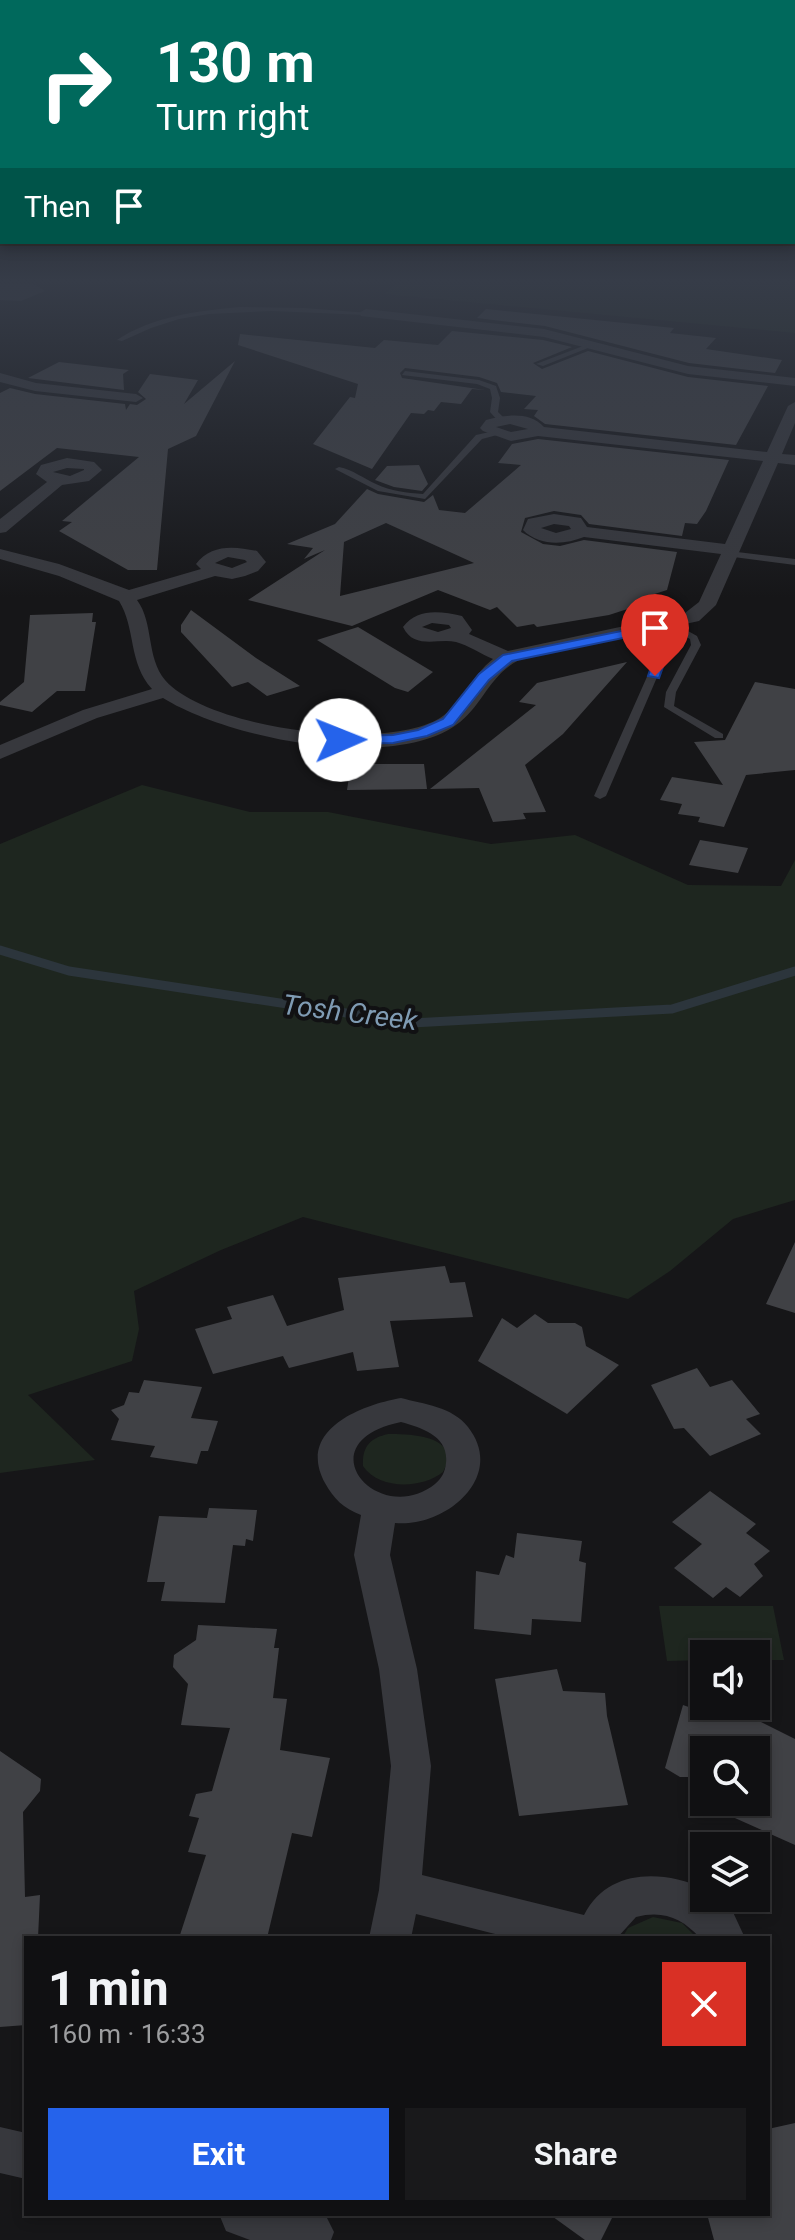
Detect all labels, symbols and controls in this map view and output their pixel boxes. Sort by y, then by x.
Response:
text: 130 m [156,30,315,96]
icon: right [24,32,128,136]
text: Turn right [156,97,309,139]
icon: arrive [107,184,151,228]
text: Then [24,189,91,224]
pin [621,594,689,676]
icon: arrive [633,606,677,650]
position arrow [298,698,382,782]
water label: Tosh Creek [281,988,420,1037]
map controls [690,1640,770,1912]
button: sound [690,1640,770,1720]
button: search [690,1736,770,1816]
button: layers [690,1832,770,1912]
text: 1 min [48,1960,169,2017]
button: close [662,1962,746,2046]
text: 160 m · 16:33 [48,2019,206,2049]
button: Exit [48,2108,389,2200]
button: Share [405,2108,746,2200]

